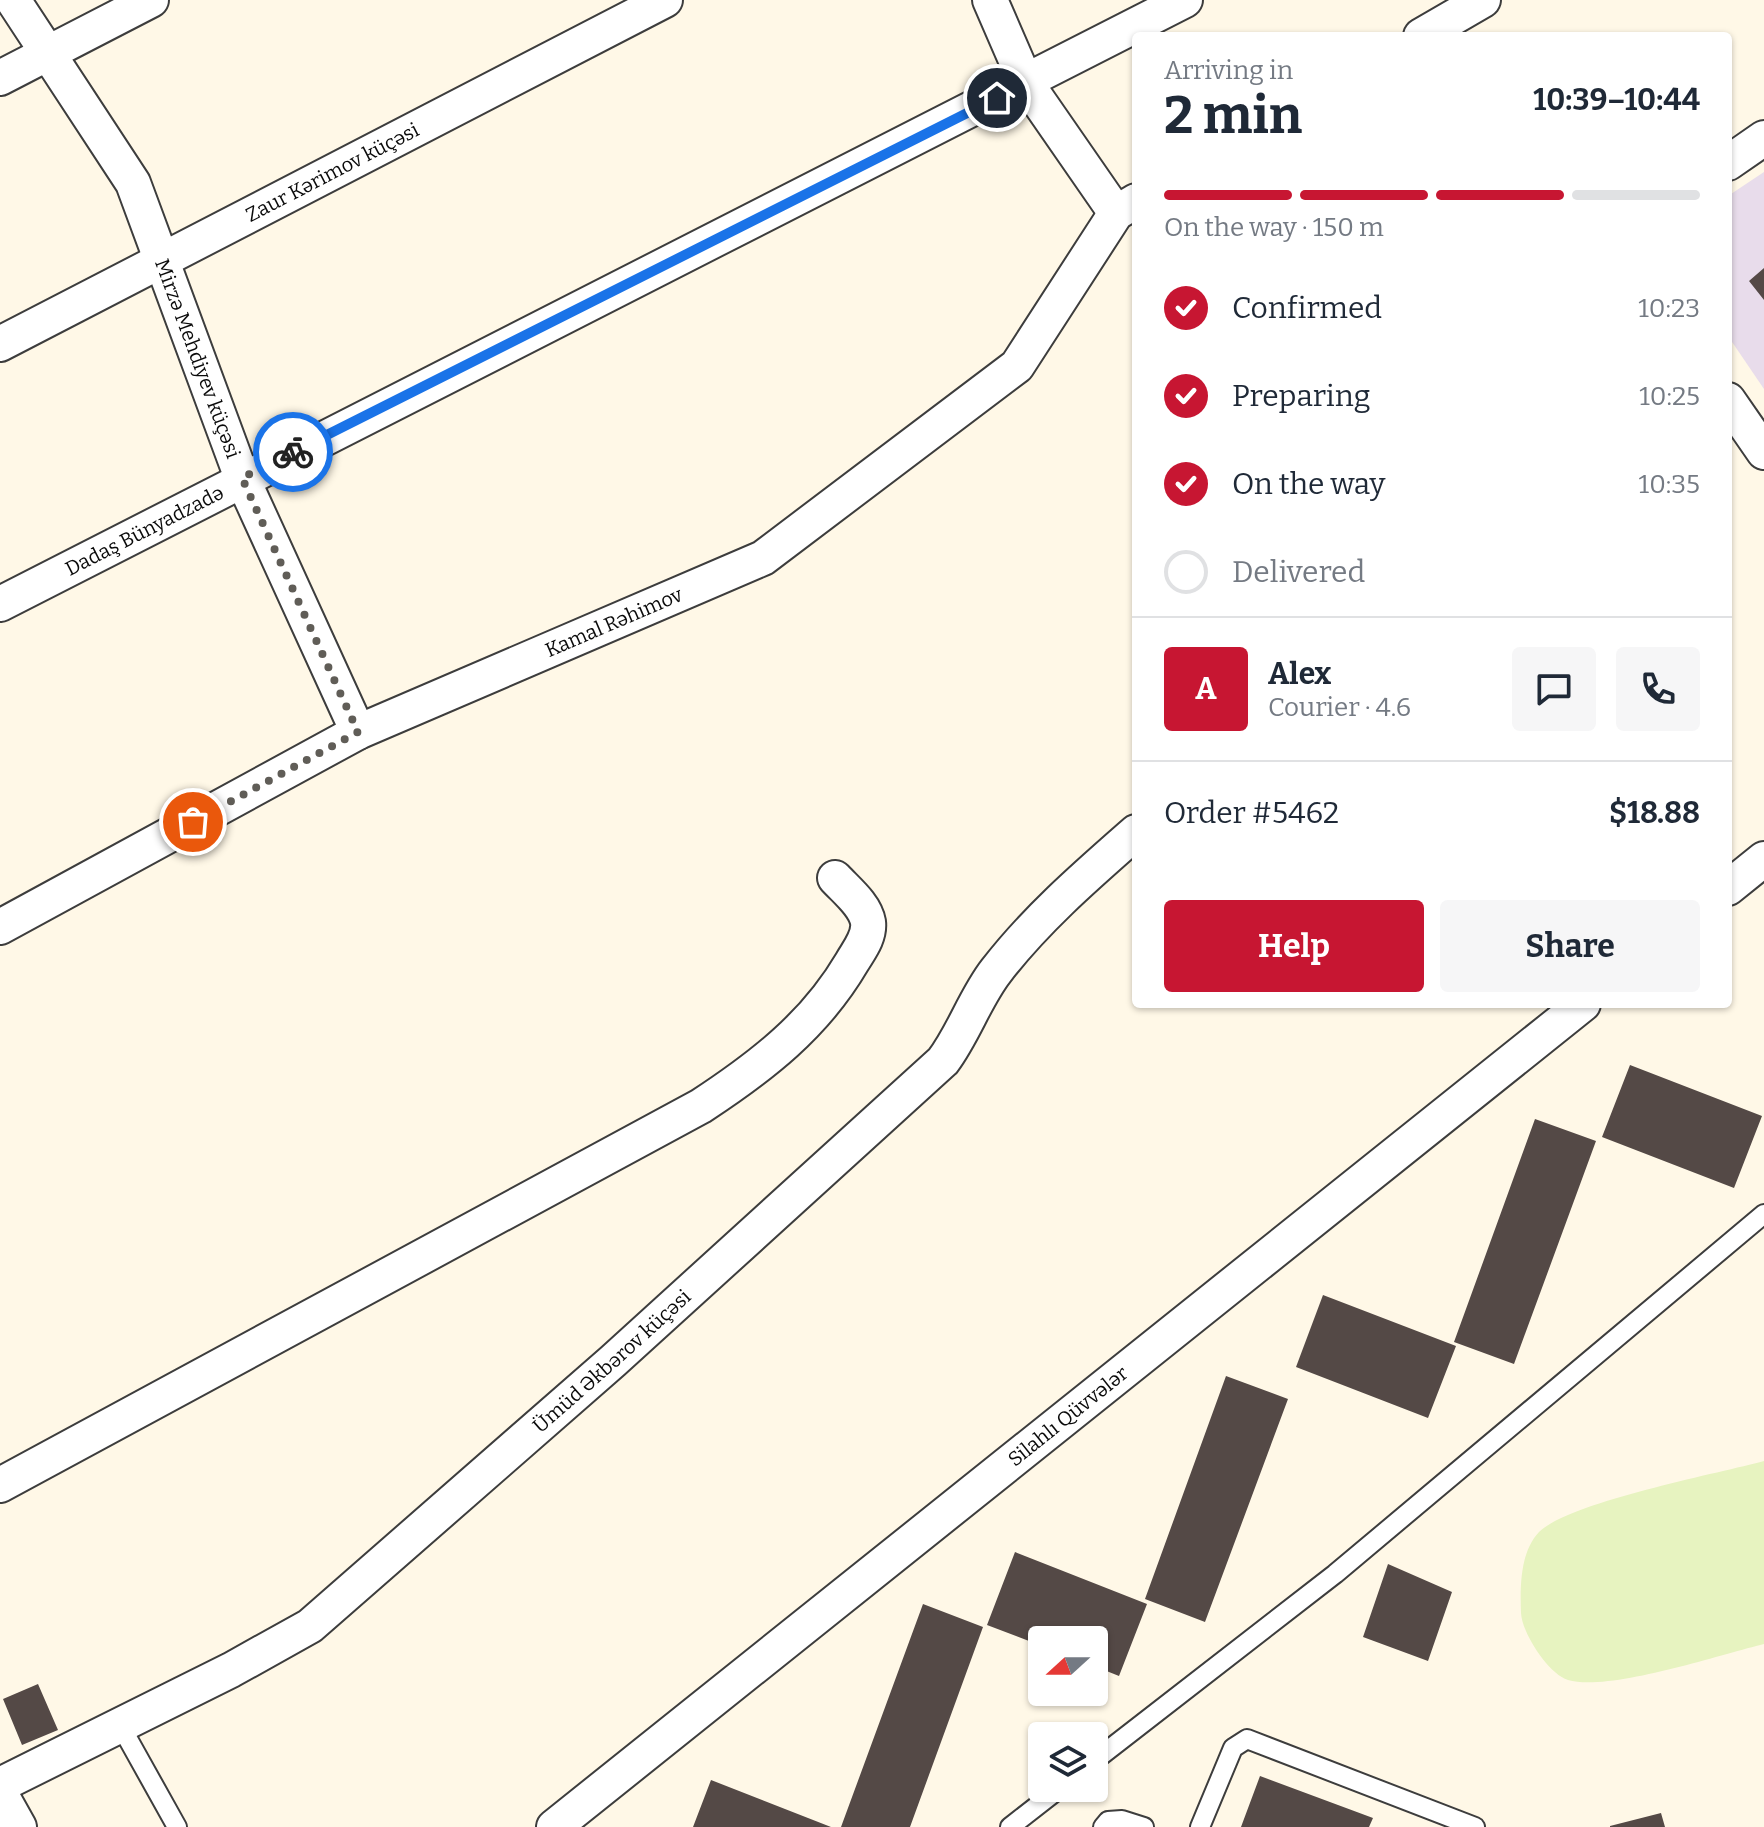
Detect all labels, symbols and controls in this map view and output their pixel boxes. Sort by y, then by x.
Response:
text: Arriving in [1164,55,1293,86]
pin [963,64,1031,132]
icon: home [975,76,1019,120]
text: 10:39–10:44 [1533,82,1700,118]
text: 2 min [1164,84,1302,147]
street label: Zaur Kərimov küçəsi [241,117,423,227]
text: On the way · 150 m [1164,212,1384,243]
street label: Mirzə Mehdiyev küçəsi [150,256,246,462]
icon: check [1164,286,1208,330]
text: Confirmed [1232,290,1382,326]
text: 10:23 [1638,293,1700,324]
icon: check [1164,374,1208,418]
text: Preparing [1232,378,1370,414]
text: 10:25 [1639,381,1700,412]
courier [253,412,333,492]
icon: bike [271,430,315,474]
icon: check [1164,462,1208,506]
text: On the way [1232,466,1385,502]
text: 10:35 [1639,469,1700,500]
street label: Dadaş Bünyadzadə [61,480,228,581]
text: Delivered [1232,554,1365,590]
street label: Kamal Rəhimov [541,582,686,662]
button: chat [1512,647,1596,731]
button: phone [1616,647,1700,731]
text: Alex [1268,656,1331,692]
text: A [1195,671,1217,707]
text: Courier · 4.6 [1268,692,1411,723]
pin [159,788,227,856]
text: Order #5462 [1164,795,1339,831]
text: $18.88 [1609,795,1700,831]
icon: bag [171,800,215,844]
button: Help [1164,900,1424,992]
button: Share [1440,900,1700,992]
street label: Ümüd Əkbərov küçəsi [528,1284,696,1438]
street label: Silahlı Qüvvələr [1003,1361,1133,1471]
north arrow [1028,1626,1108,1706]
map controls [1028,1626,1108,1802]
button: layers [1028,1722,1108,1802]

